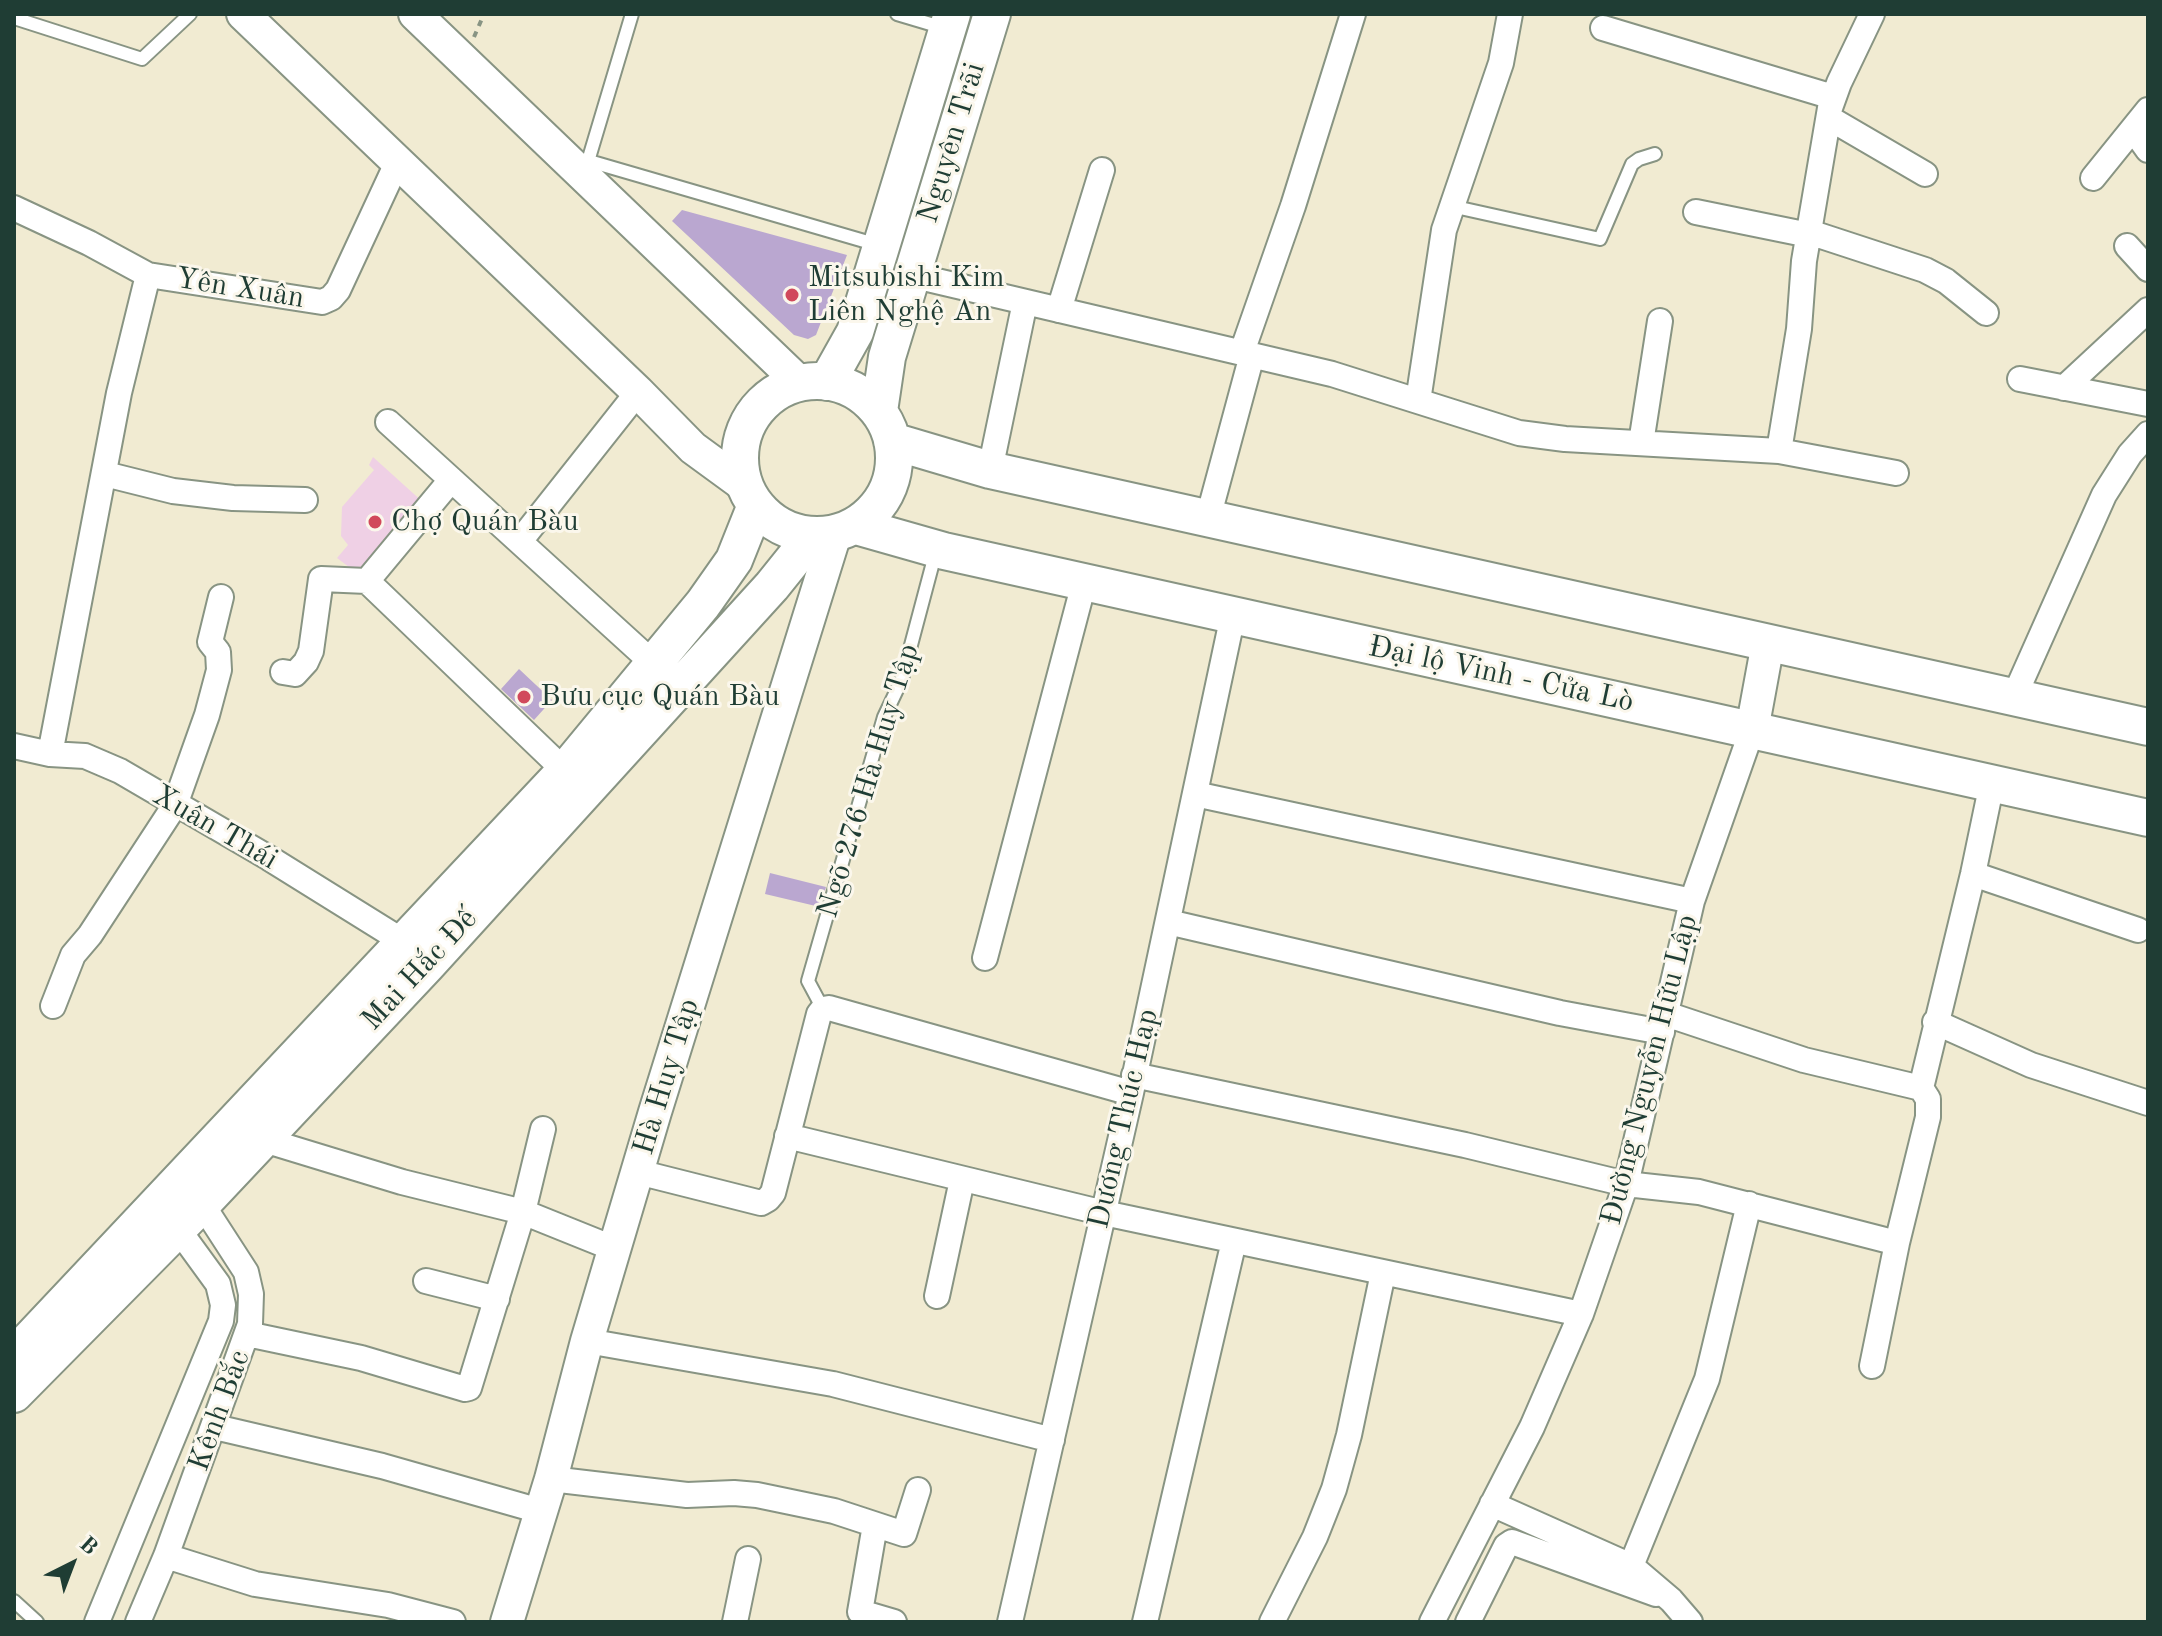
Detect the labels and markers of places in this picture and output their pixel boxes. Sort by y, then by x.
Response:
place label: Mitsubishi Kim Liên Nghệ An [808,260,1005,330]
marker: Mitsubishi Kim Liên Nghệ An [783,286,801,304]
place label: Chợ Quán Bàu [391,504,579,540]
marker: Chợ Quán Bàu [366,513,384,531]
place label: Bưu cục Quán Bàu [540,679,780,715]
marker: Bưu cục Quán Bàu [515,688,533,706]

